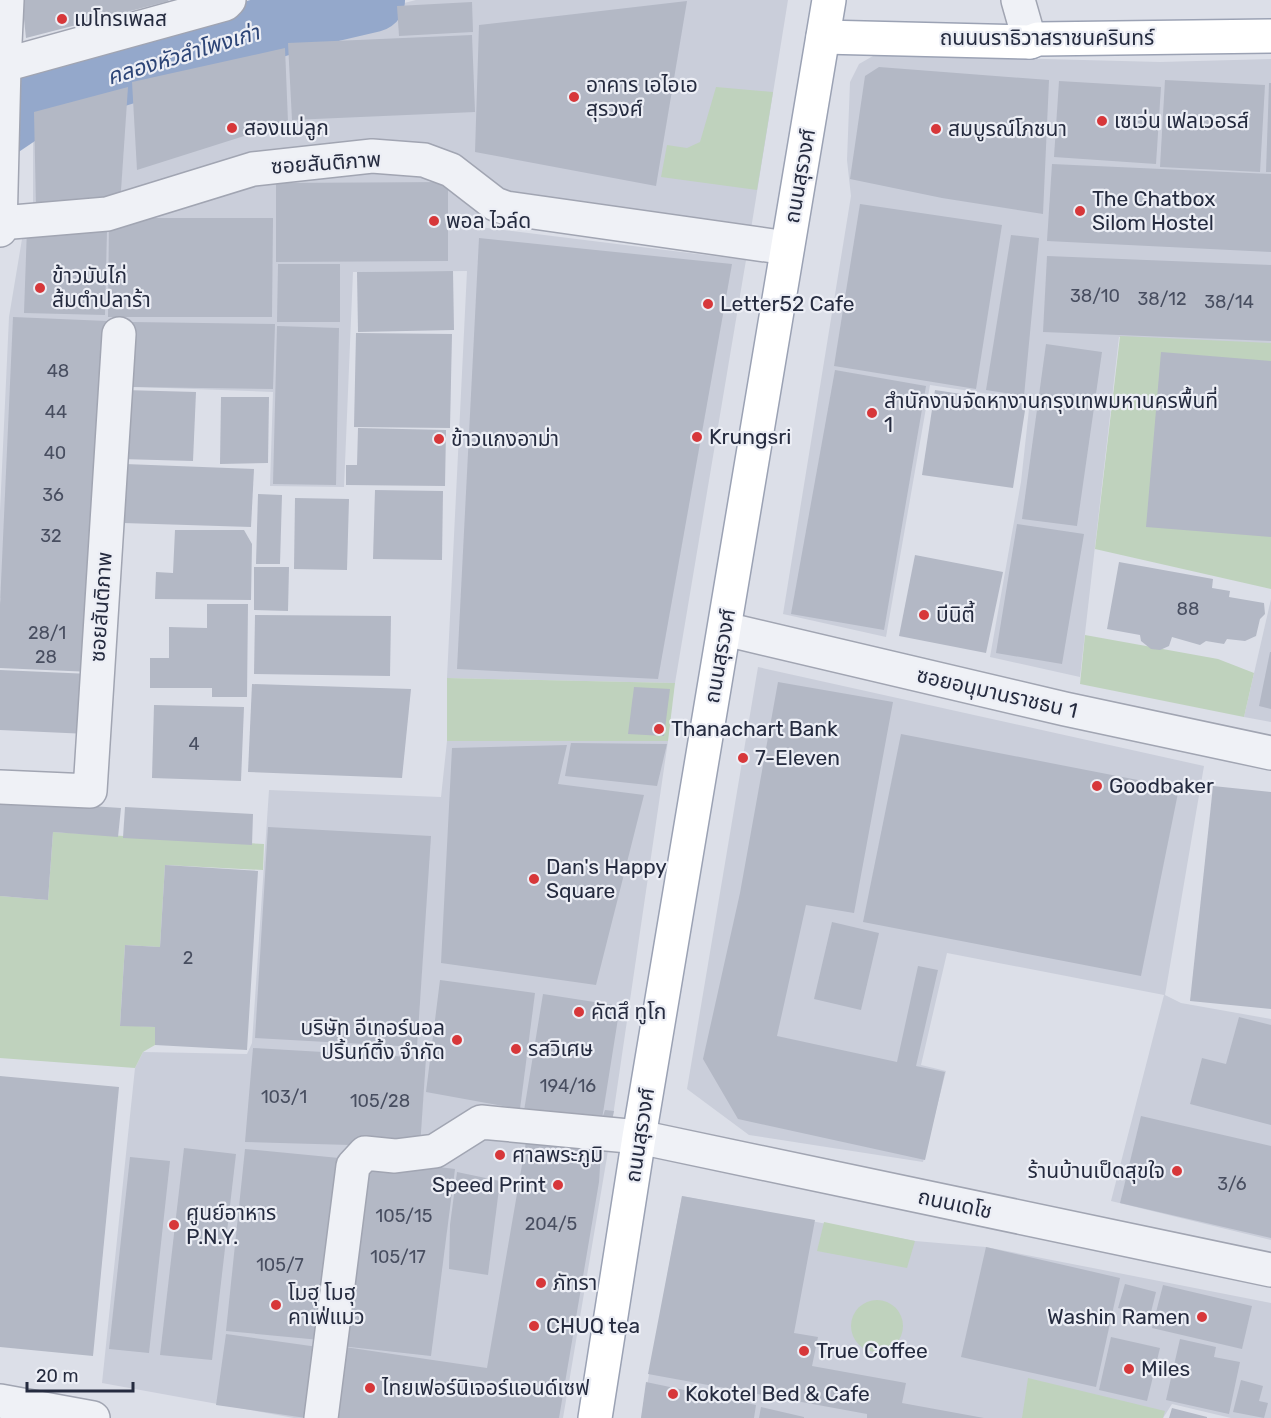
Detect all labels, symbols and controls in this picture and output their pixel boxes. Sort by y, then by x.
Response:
place label: เมโทรเพลส [74,6,167,31]
marker: เมโทรเพลส [55,12,69,26]
water label: คลองหัวลำโพงเก่า [104,18,264,90]
street label: ถนนนราธิวาสราชนครินทร์ [940,25,1155,50]
place label: อาคาร เอไอเอ สุรวงศ์ [586,72,698,122]
marker: อาคาร เอไอเอ สุรวงศ์ [567,90,581,104]
place label: เซเว่น เฟลเวอรส์ [1114,108,1249,133]
marker: เซเว่น เฟลเวอรส์ [1095,114,1109,128]
place label: สองแม่ลูก [244,115,329,141]
place label: สมบูรณ์โภชนา [948,116,1067,142]
marker: สองแม่ลูก [225,121,239,135]
marker: สมบูรณ์โภชนา [929,122,943,136]
street label: ถนนสุรวงศ์ [779,127,821,225]
street label: ซอยสันติภาพ [270,146,382,179]
place label: The Chatbox Silom Hostel [1092,186,1216,235]
marker: The Chatbox Silom Hostel [1073,204,1087,218]
place label: พอล ไวล์ด [446,208,531,233]
marker: พอล ไวล์ด [427,214,441,228]
place label: ข้าวมันไก่ ส้มตำปลาร้า [52,263,151,312]
marker: ข้าวมันไก่ ส้มตำปลาร้า [33,281,47,295]
house number: 38/10 [1070,285,1120,307]
house number: 38/12 [1137,288,1187,310]
place label: Letter52 Cafe [720,291,855,316]
house number: 38/14 [1204,291,1254,313]
marker: Letter52 Cafe [701,297,715,311]
house number: 48 [47,360,69,382]
place label: สำนักงานจัดหางานกรุงเทพมหานครพื้นที่ 1 [884,386,1218,437]
house number: 44 [45,401,67,423]
marker: สำนักงานจัดหางานกรุงเทพมหานครพื้นที่ 1 [865,406,879,420]
place label: Krungsri [709,424,791,449]
place label: ข้าวแกงอาม่า [451,426,559,451]
marker: Krungsri [690,430,704,444]
marker: ข้าวแกงอาม่า [432,432,446,446]
house number: 40 [44,442,66,464]
house number: 36 [42,484,64,506]
house number: 32 [40,525,62,547]
street label: ซอยสันติภาพ [84,551,117,663]
house number: 88 [1177,598,1199,620]
place label: บีนิตี้ [936,600,975,627]
street label: ถนนสุรวงศ์ [699,607,741,705]
marker: บีนิตี้ [917,608,931,622]
house number: 28/1 [28,622,66,644]
house number: 28 [35,646,57,668]
street label: ซอยอนุมานราชธน 1 [914,662,1080,724]
place label: Thanachart Bank [671,716,838,741]
marker: Thanachart Bank [652,722,666,736]
house number: 4 [188,733,200,755]
place label: 7-Eleven [755,745,840,770]
marker: 7-Eleven [736,751,750,765]
place label: Goodbaker [1109,773,1214,798]
marker: Goodbaker [1090,779,1104,793]
place label: Dan's Happy Square [546,854,667,903]
marker: Dan's Happy Square [527,872,541,886]
house number: 2 [183,947,193,969]
place label: คัตสึ ทูโก [591,999,666,1025]
marker: คัตสึ ทูโก [572,1005,586,1019]
place label: บริษัท อีเทอร์นอล ปริ้นท์ติ้ง จำกัด [300,1015,445,1064]
marker: บริษัท อีเทอร์นอล ปริ้นท์ติ้ง จำกัด [450,1033,464,1047]
place label: รสวิเศษ [528,1036,593,1061]
marker: รสวิเศษ [509,1042,523,1056]
house number: 194/16 [540,1075,596,1097]
house number: 103/1 [261,1086,307,1108]
street label: ถนนสุรวงศ์ [620,1086,660,1184]
house number: 105/28 [350,1090,410,1112]
place label: ศาลพระภูมิ [512,1142,603,1168]
marker: ศาลพระภูมิ [493,1148,507,1162]
place label: ร้านบ้านเป็ดสุขใจ [1028,1158,1165,1184]
marker: ร้านบ้านเป็ดสุขใจ [1170,1164,1184,1178]
place label: Speed Print [432,1172,546,1197]
house number: 3/6 [1217,1173,1247,1195]
marker: Speed Print [551,1178,565,1192]
street label: ถนนเดโช [916,1183,994,1224]
place label: ศูนย์อาหาร P.N.Y. [186,1200,276,1249]
house number: 105/15 [376,1205,432,1227]
house number: 204/5 [525,1213,577,1235]
marker: ศูนย์อาหาร P.N.Y. [167,1218,181,1232]
house number: 105/17 [370,1246,426,1268]
house number: 105/7 [256,1254,304,1276]
place label: ภัทรา [553,1270,597,1295]
marker: ภัทรา [534,1276,548,1290]
place label: โมฮุ โมฮุ คาเฟ่แมว [288,1280,365,1329]
marker: โมฮุ โมฮุ คาเฟ่แมว [269,1298,283,1312]
place label: Washin Ramen [1047,1304,1190,1329]
marker: Washin Ramen [1195,1310,1209,1324]
place label: CHUQ tea [546,1313,640,1338]
marker: CHUQ tea [527,1319,541,1333]
place label: True Coffee [816,1338,928,1363]
marker: True Coffee [797,1344,811,1358]
scale bar [27,1355,134,1393]
place label: Miles [1141,1356,1190,1381]
marker: Miles [1122,1362,1136,1376]
text: 20 m [36,1365,78,1387]
place label: ไทยเฟอร์นิเจอร์แอนด์เซฟ [381,1375,590,1400]
marker: ไทยเฟอร์นิเจอร์แอนด์เซฟ [363,1381,377,1395]
place label: Kokotel Bed & Cafe [685,1381,870,1406]
marker: Kokotel Bed & Cafe [666,1387,680,1401]

